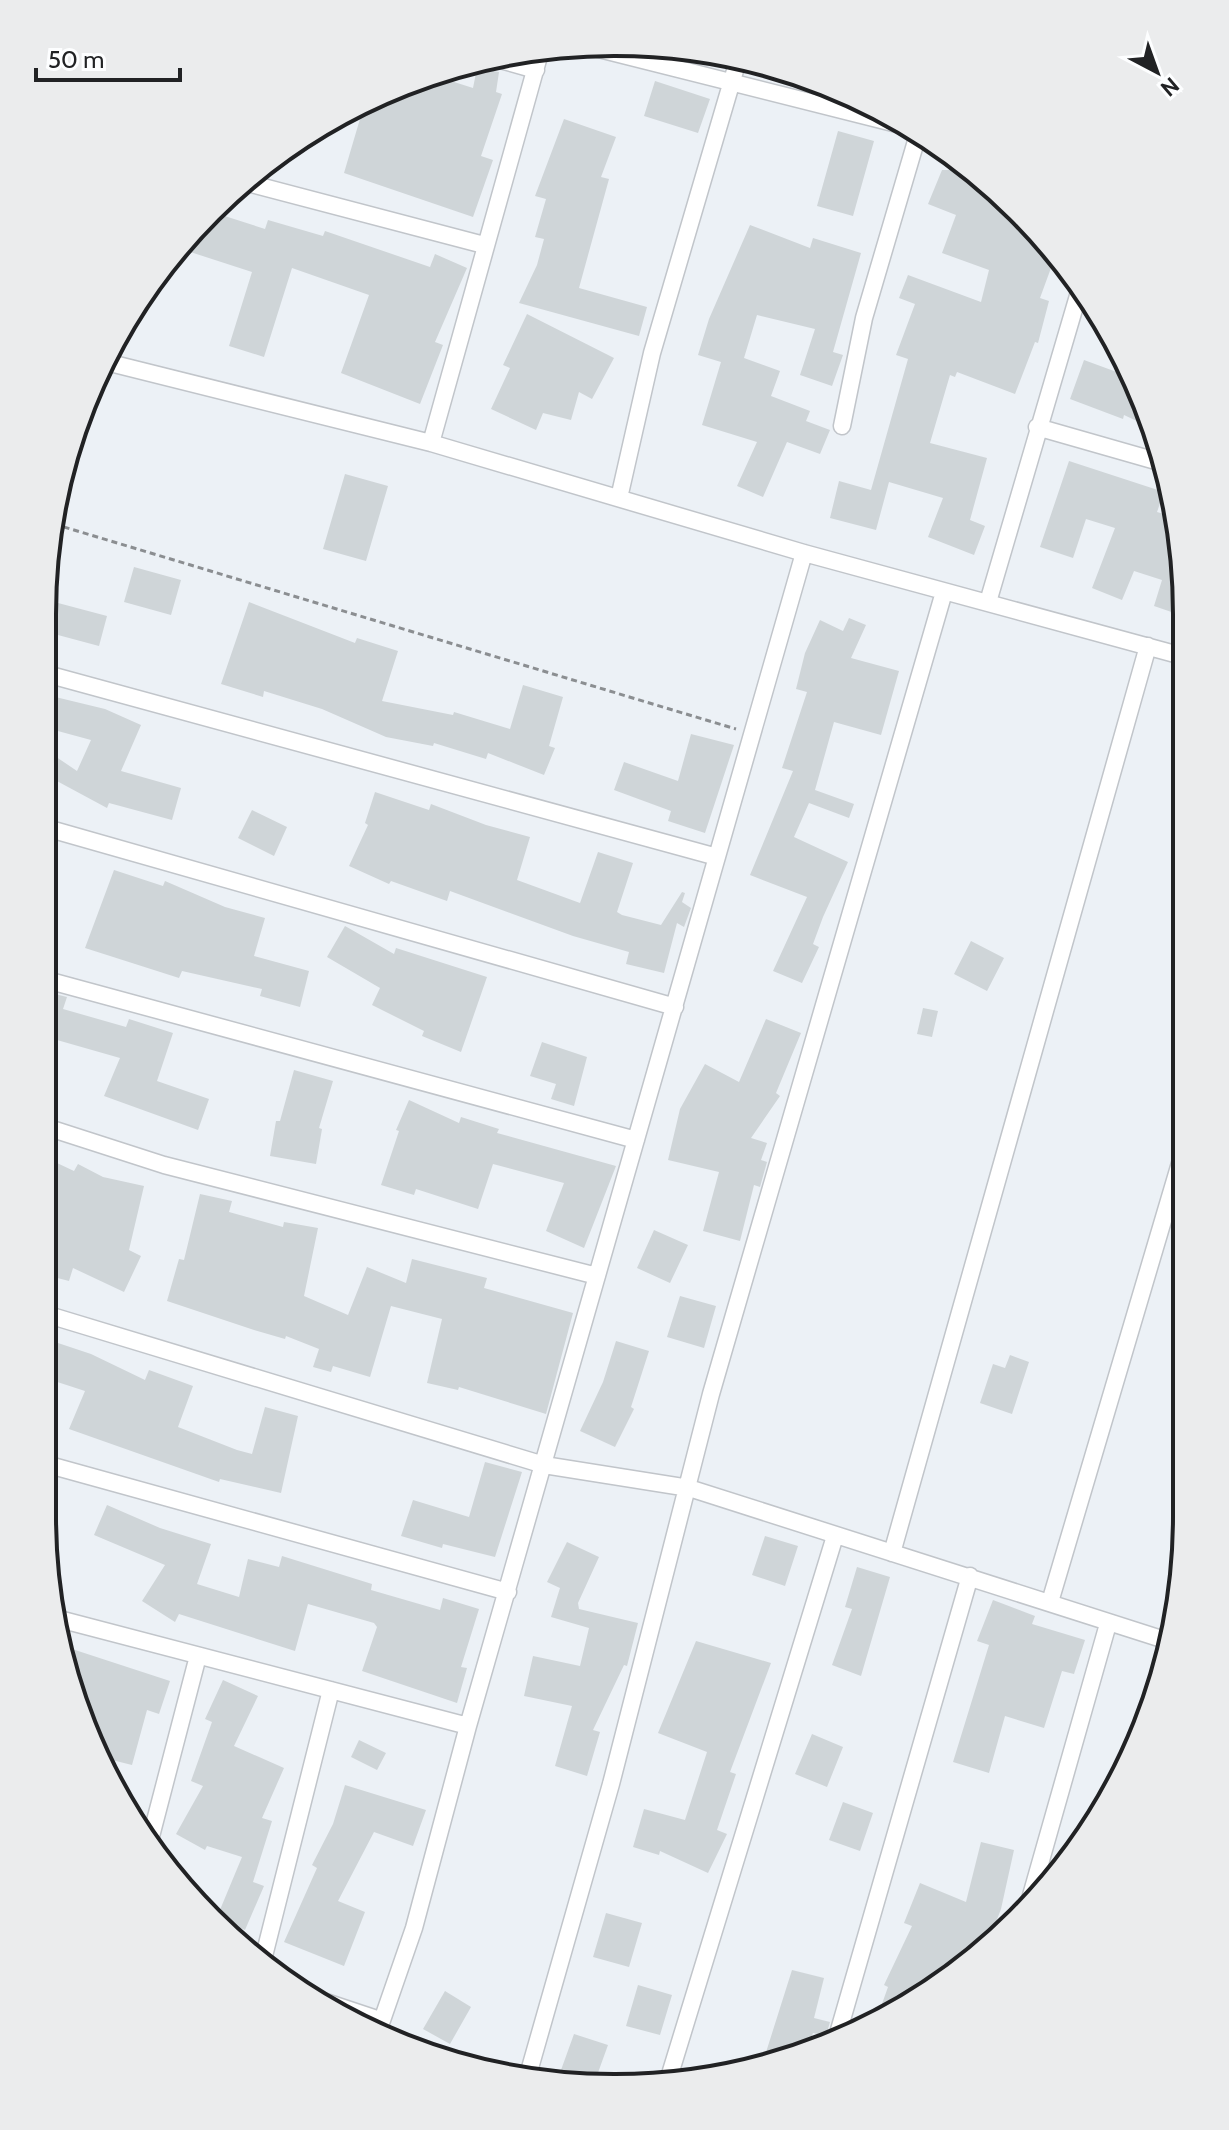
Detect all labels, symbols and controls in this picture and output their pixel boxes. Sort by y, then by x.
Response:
scale bar [36,32,180,82]
north arrow [1117,32,1197,112]
text: 50 m [48,45,104,74]
text: N [1155,71,1185,102]

